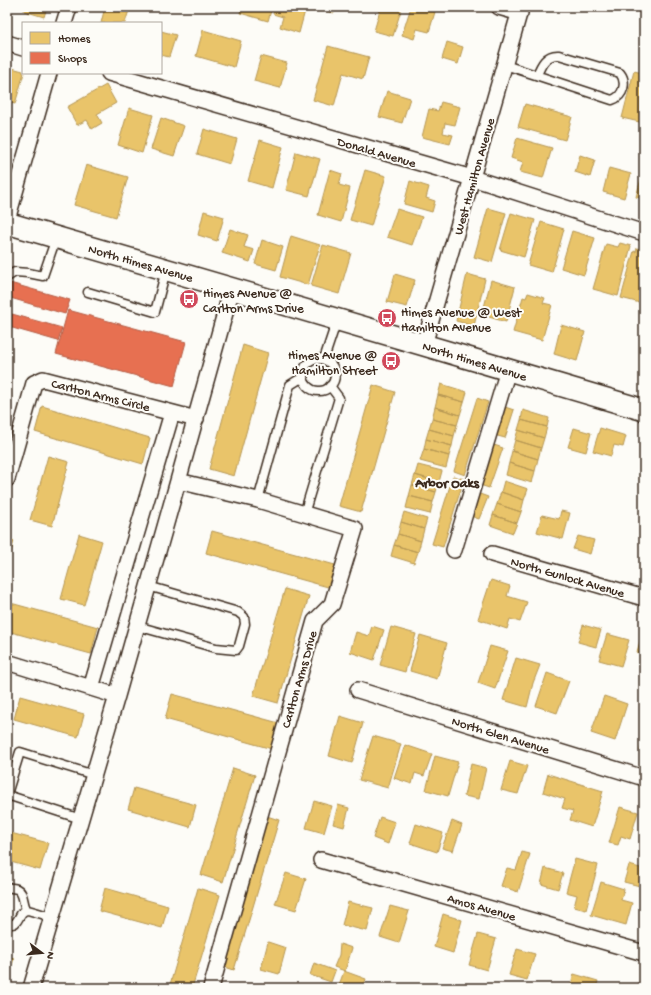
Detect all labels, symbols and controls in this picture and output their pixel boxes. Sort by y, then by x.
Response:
legend [22,22,162,74]
text: Homes [58,33,91,47]
text: Shops [58,53,87,67]
street label: West Hamilton Avenue [452,116,499,237]
street label: Donald Avenue [334,135,418,172]
street label: North Himes Avenue [86,242,195,287]
place label: Himes Avenue @ Carlton Arms Drive [203,287,304,317]
bus stop icon: Himes Avenue @ Carlton Arms Drive [178,288,200,310]
place label: Himes Avenue @ West Hamilton Avenue [401,306,523,336]
bus stop icon: Himes Avenue @ West Hamilton Avenue [376,307,398,329]
street label: North Himes Avenue [420,339,529,385]
place label: Himes Avenue @ Hamilton Street [288,349,379,379]
bus stop icon: Himes Avenue @ Hamilton Street [380,350,402,372]
street label: Carlton Arms Circle [50,377,151,416]
district label: Arbor Oaks [414,476,480,493]
street label: North Gunlock Avenue [509,555,626,602]
street label: Carlton Arms Drive [279,629,322,730]
street label: North Glen Avenue [450,714,551,758]
street label: Amos Avenue [445,891,518,925]
north arrow [22,933,62,973]
text: N [43,950,56,960]

